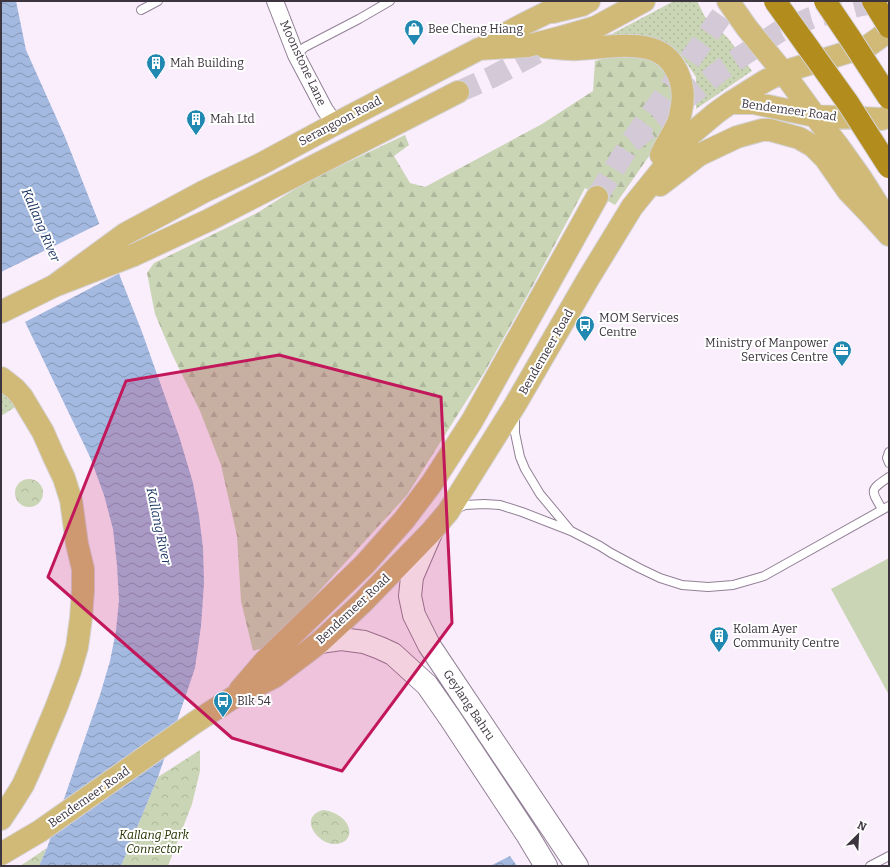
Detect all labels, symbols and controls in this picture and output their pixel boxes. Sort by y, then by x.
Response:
street label: Moonstone Lane [277,18,329,108]
shop icon: Bee Cheng Hiang [403,18,425,46]
place label: Bee Cheng Hiang [428,22,523,36]
building icon: Mah Building [145,52,167,80]
place label: Mah Building [170,56,244,70]
street label: Serangoon Road [296,93,384,149]
street label: Bendemeer Road [741,96,837,124]
building icon: Mah Ltd [185,108,207,136]
place label: Mah Ltd [210,112,255,126]
water label: Kallang River [19,186,64,265]
street label: Bendemeer Road [516,307,576,397]
place label: MOM Services Centre [599,311,679,339]
bus stop icon: MOM Services Centre [574,314,596,342]
place label: Ministry of Manpower Services Centre [705,336,829,364]
office icon: Ministry of Manpower Services Centre [831,339,853,367]
water label: Kallang River [144,486,175,567]
street label: Bendemeer Road [313,571,393,647]
place label: Kolam Ayer Community Centre [733,622,839,650]
building icon: Kolam Ayer Community Centre [708,625,730,653]
street label: Geylang Bahru [440,667,498,743]
bus stop icon: Blk 54 [212,690,234,718]
place label: Blk 54 [237,694,271,708]
street label: Bendemeer Road [46,764,132,830]
north arrow [838,815,878,855]
text: N [855,819,869,834]
park label: Kallang Park Connector [119,828,190,856]

